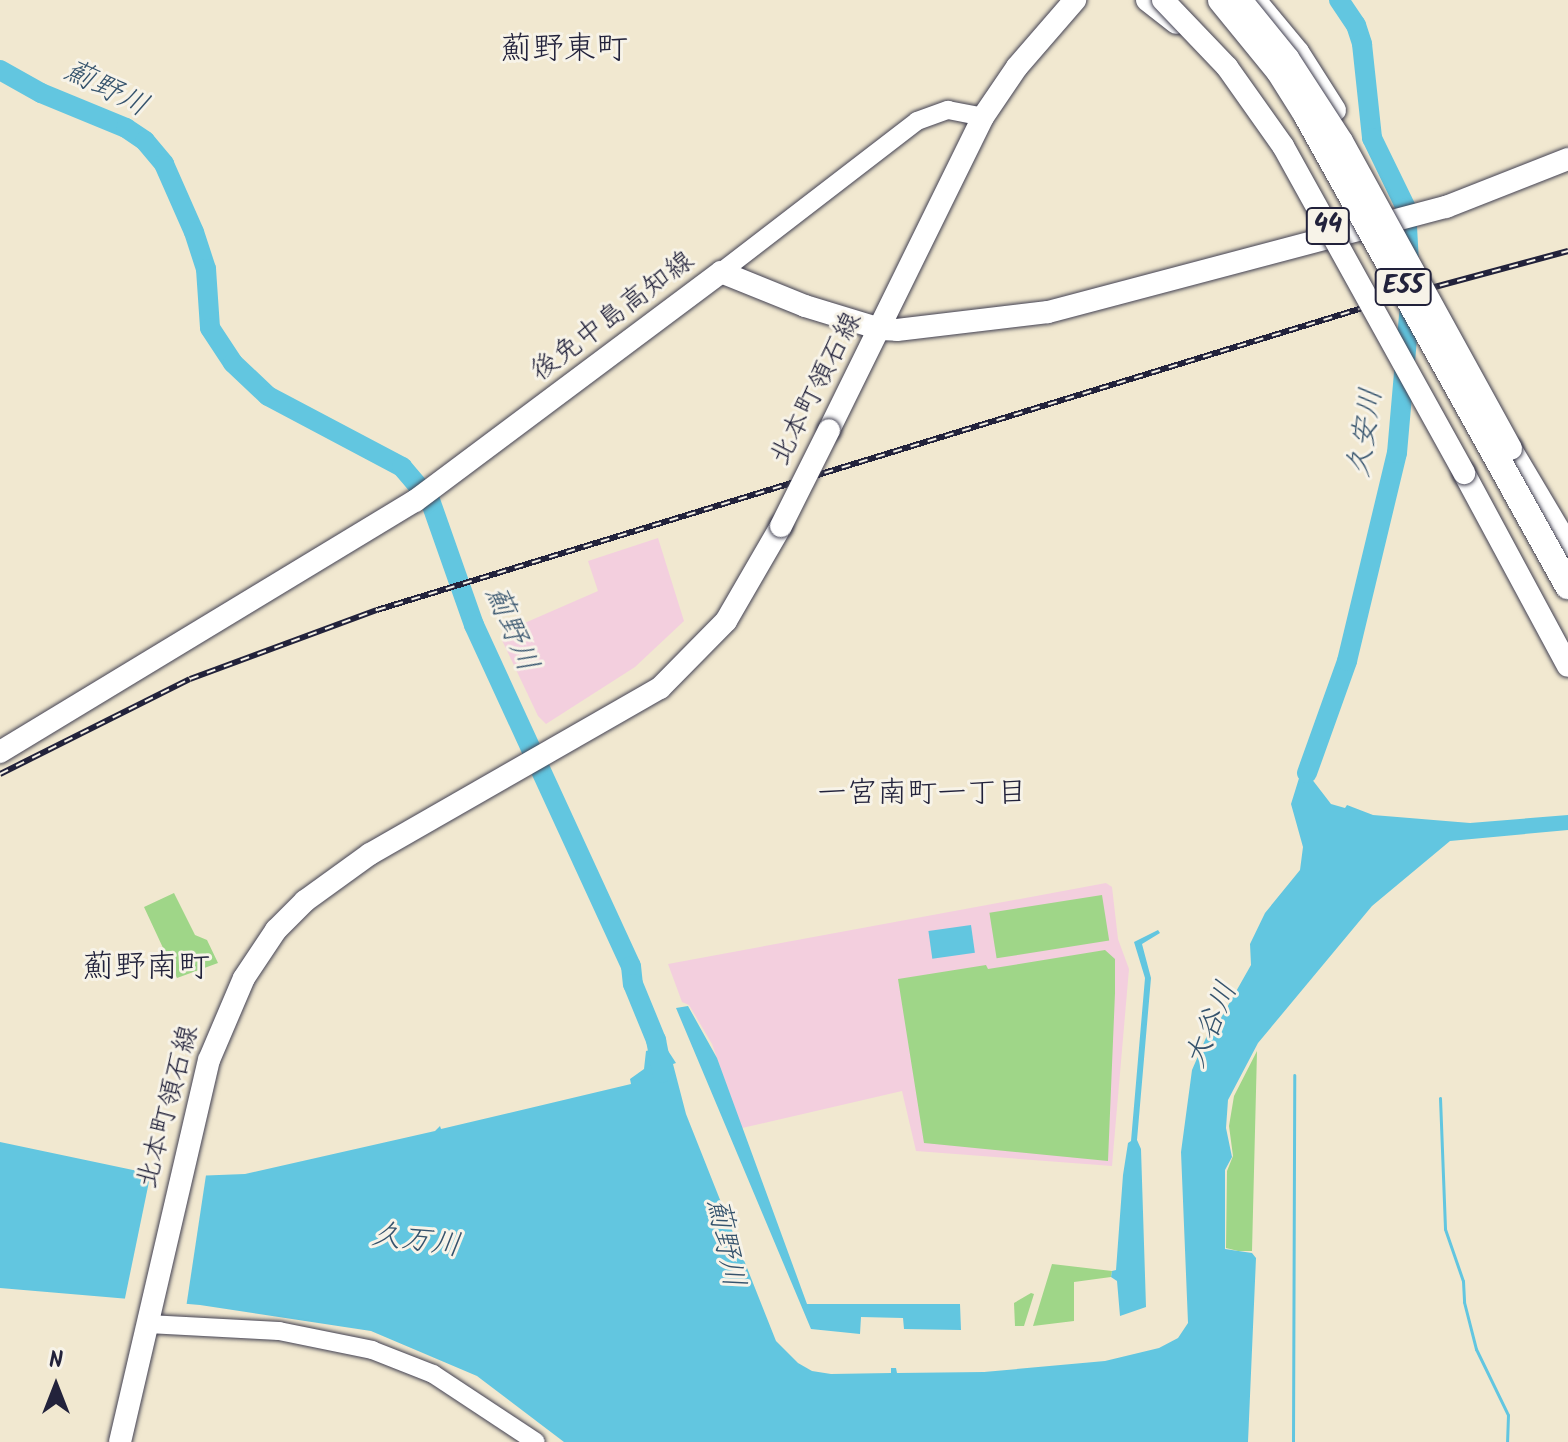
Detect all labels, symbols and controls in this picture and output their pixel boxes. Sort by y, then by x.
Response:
district label: 薊野東町 [500,31,628,69]
water label: 薊野川 [58,53,154,125]
road number: 44 [1304,204,1352,248]
street label: 後免中島高知線 [525,245,701,389]
road number: E55 [1373,265,1433,309]
street label: 北本町領石線 [764,307,870,471]
water label: 久安川 [1341,386,1391,480]
water label: 薊野川 [477,581,545,677]
district label: 一宮南町一丁目 [817,776,1027,812]
district label: 薊野南町 [82,949,210,987]
water label: 大谷川 [1178,977,1246,1073]
street label: 北本町領石線 [131,1022,207,1192]
water label: 薊野川 [699,1195,751,1291]
water label: 久万川 [369,1217,463,1265]
text: N [49,1344,63,1379]
north arrow [16,1346,96,1426]

